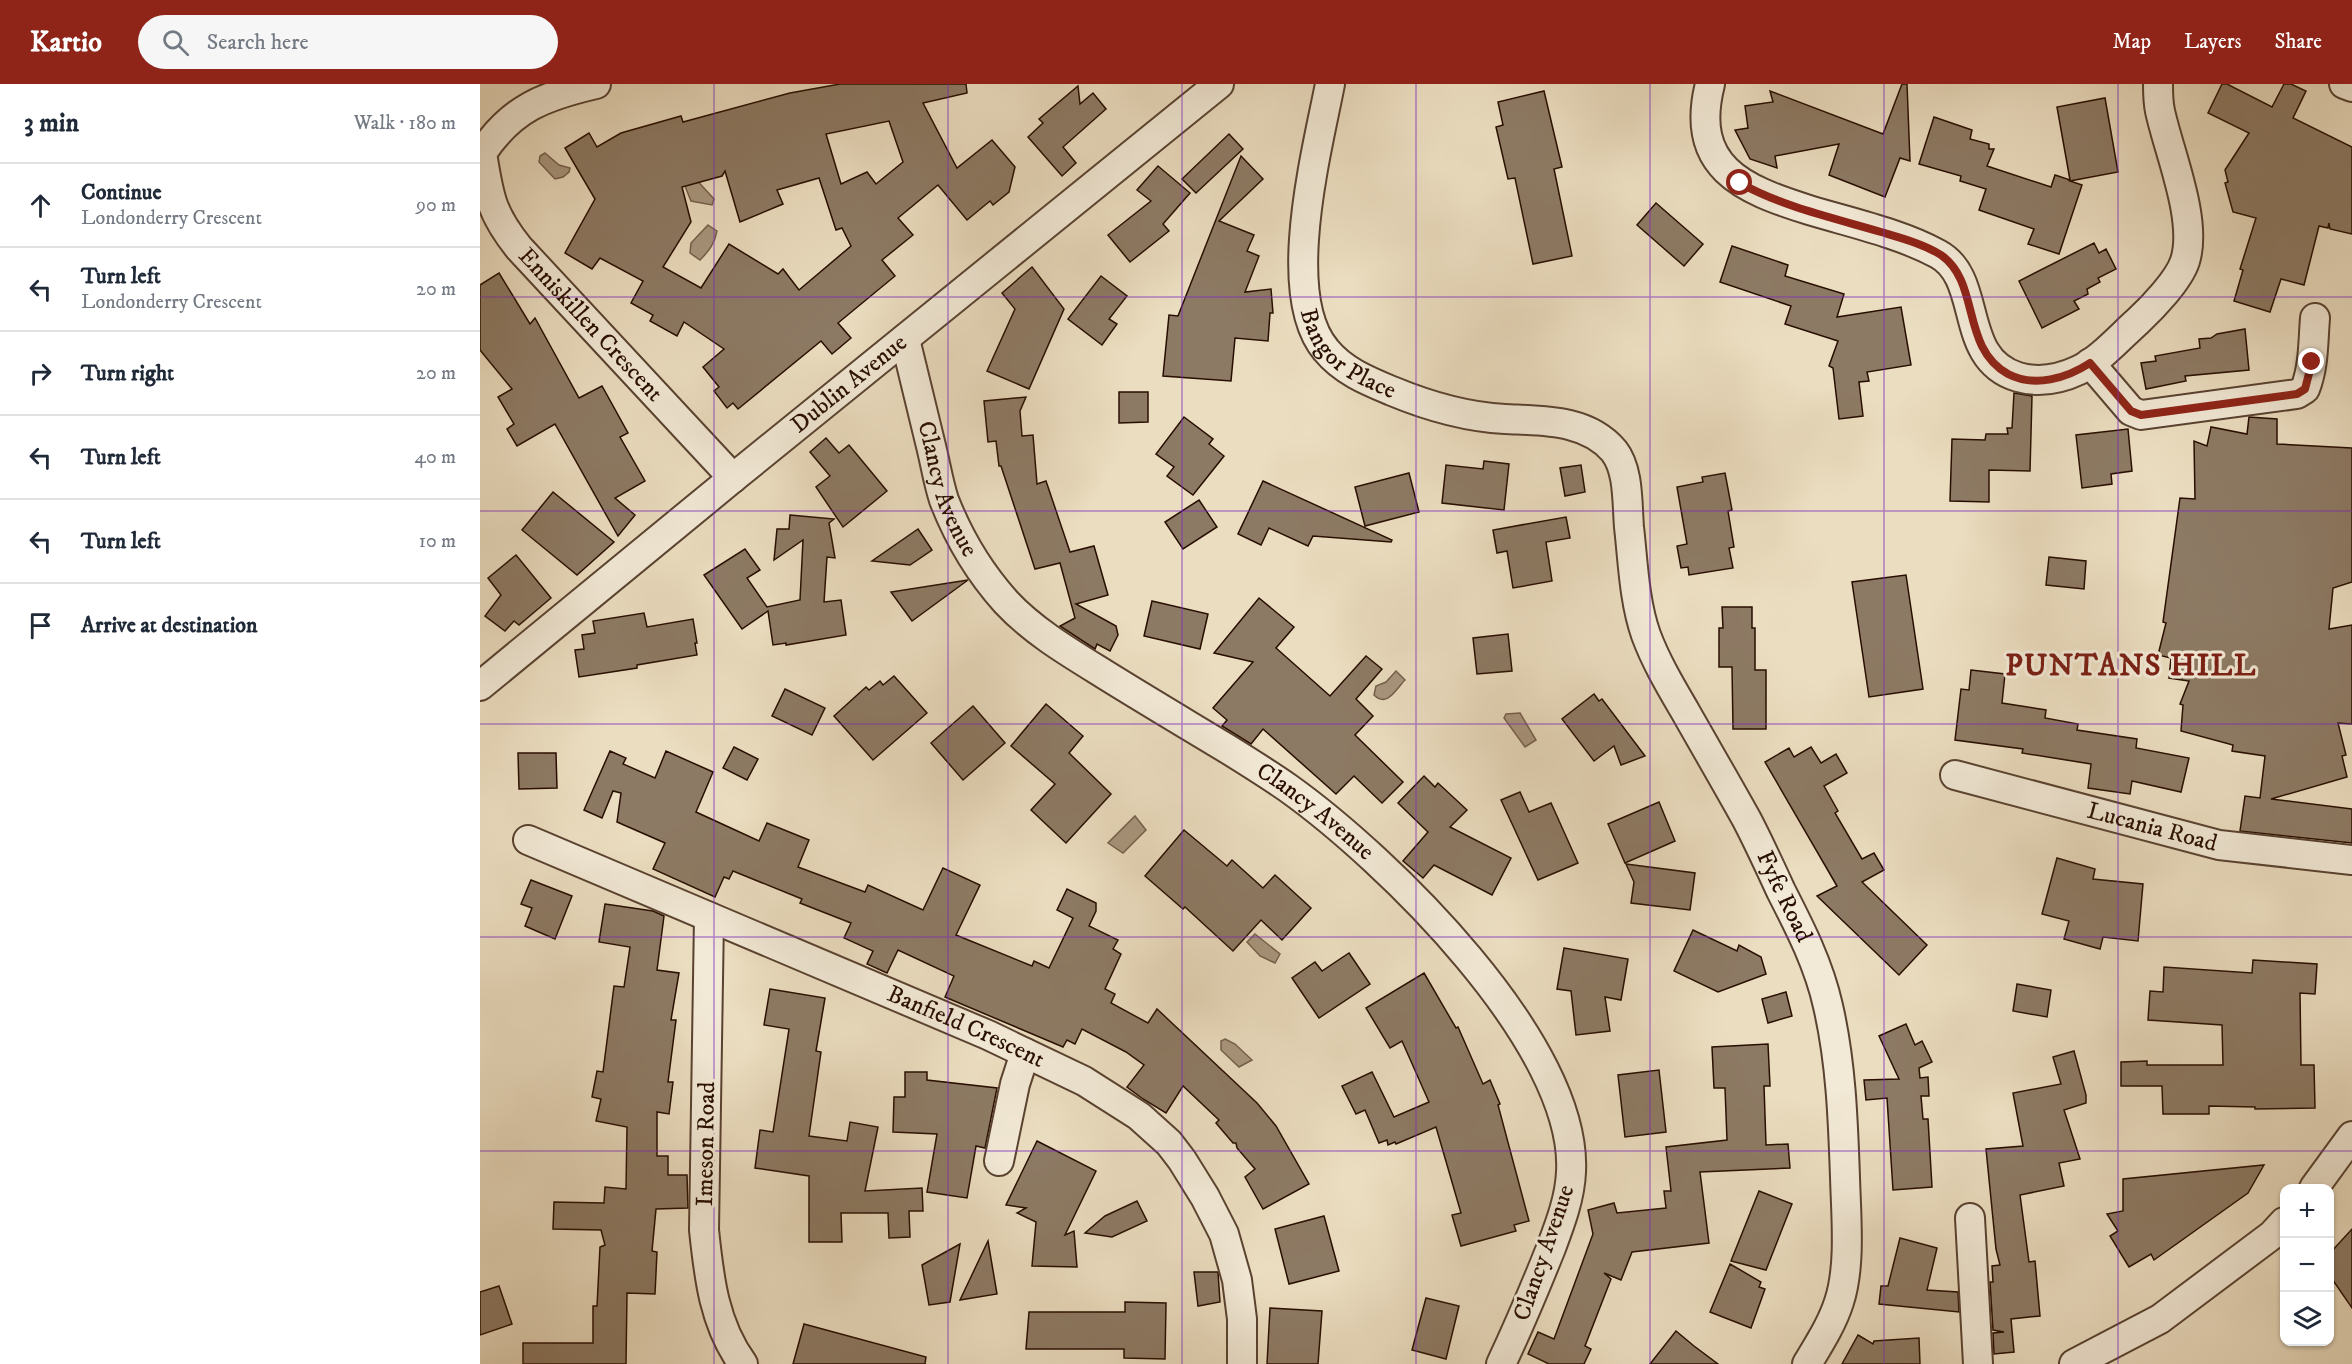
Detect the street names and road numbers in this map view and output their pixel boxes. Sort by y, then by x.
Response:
street label: Enniskillen Crescent [512,242,670,408]
street label: Bangor Place [1293,305,1400,406]
street label: Dublin Avenue [785,328,913,440]
street label: Clancy Avenue [911,418,984,563]
street label: Clancy Avenue [1251,756,1381,867]
street label: Lucania Road [2084,796,2220,859]
street label: Fyfe Road [1749,846,1819,947]
street label: Banfield Crescent [883,979,1050,1075]
street label: Imeson Road [690,1081,722,1207]
street label: Clancy Avenue [1507,1181,1581,1325]

